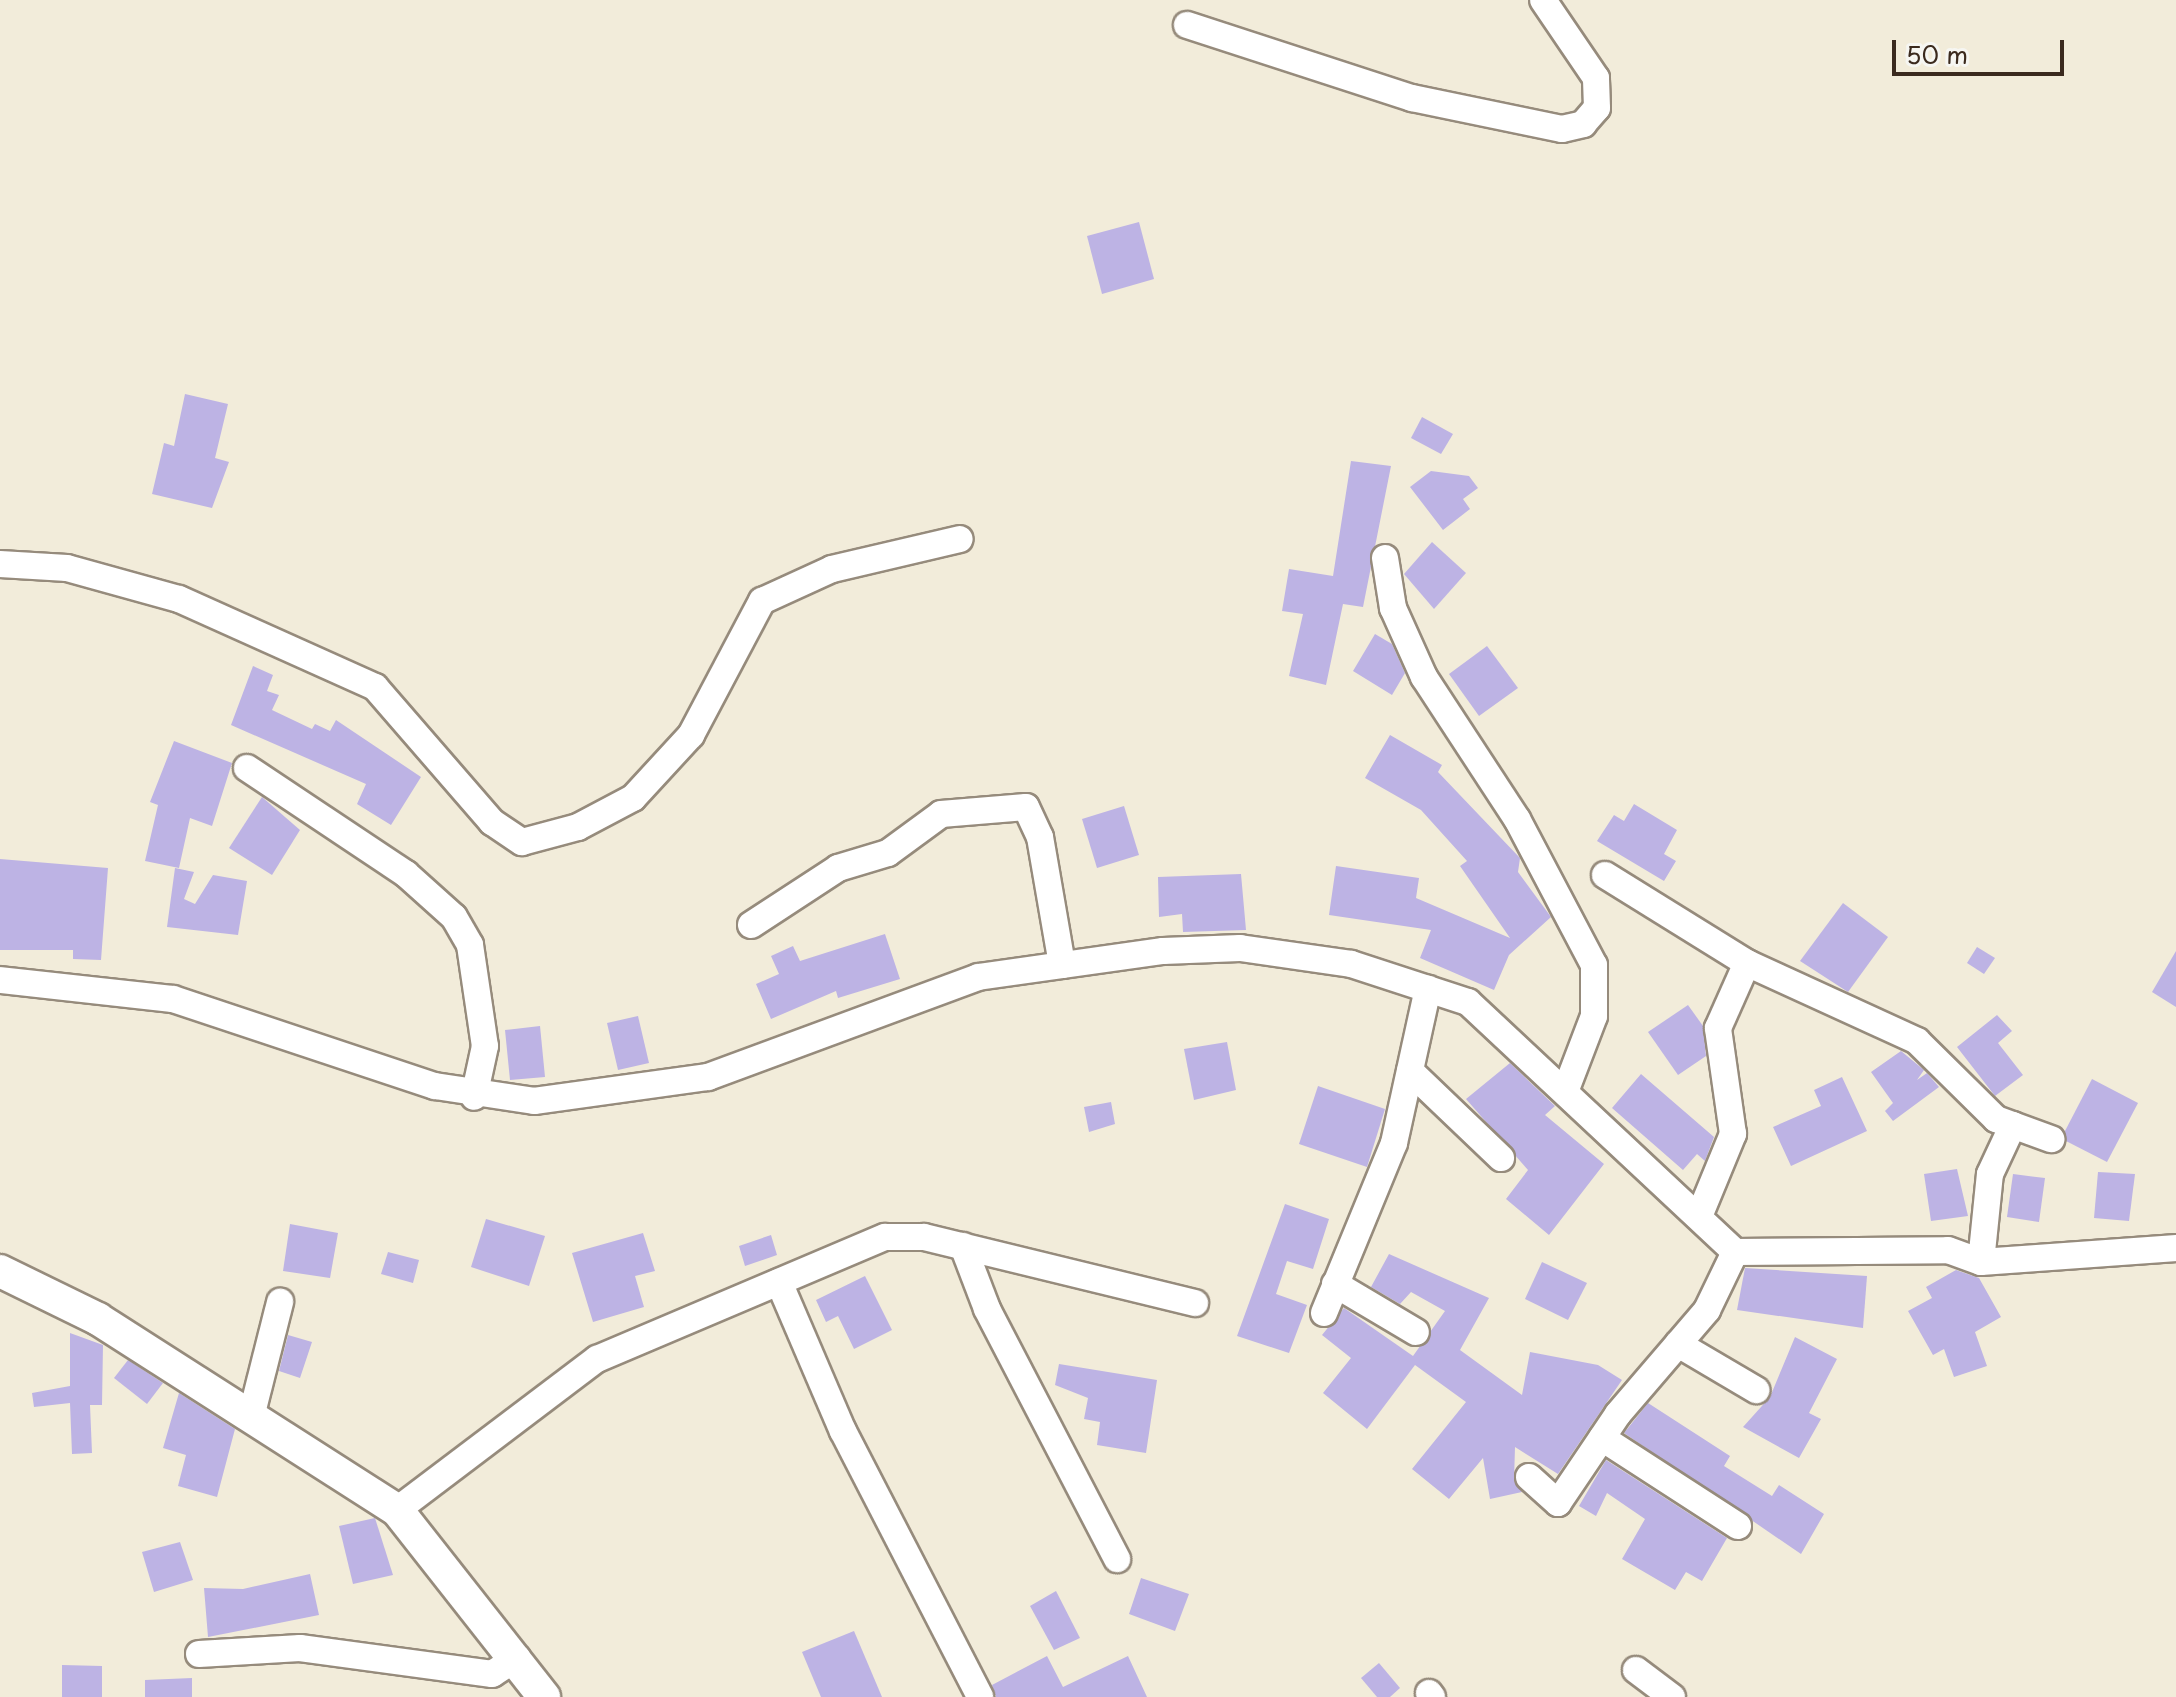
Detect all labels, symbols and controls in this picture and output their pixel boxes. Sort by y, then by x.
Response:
scale bar [1896,24,2068,74]
text: 50 m [1906,36,1968,72]

